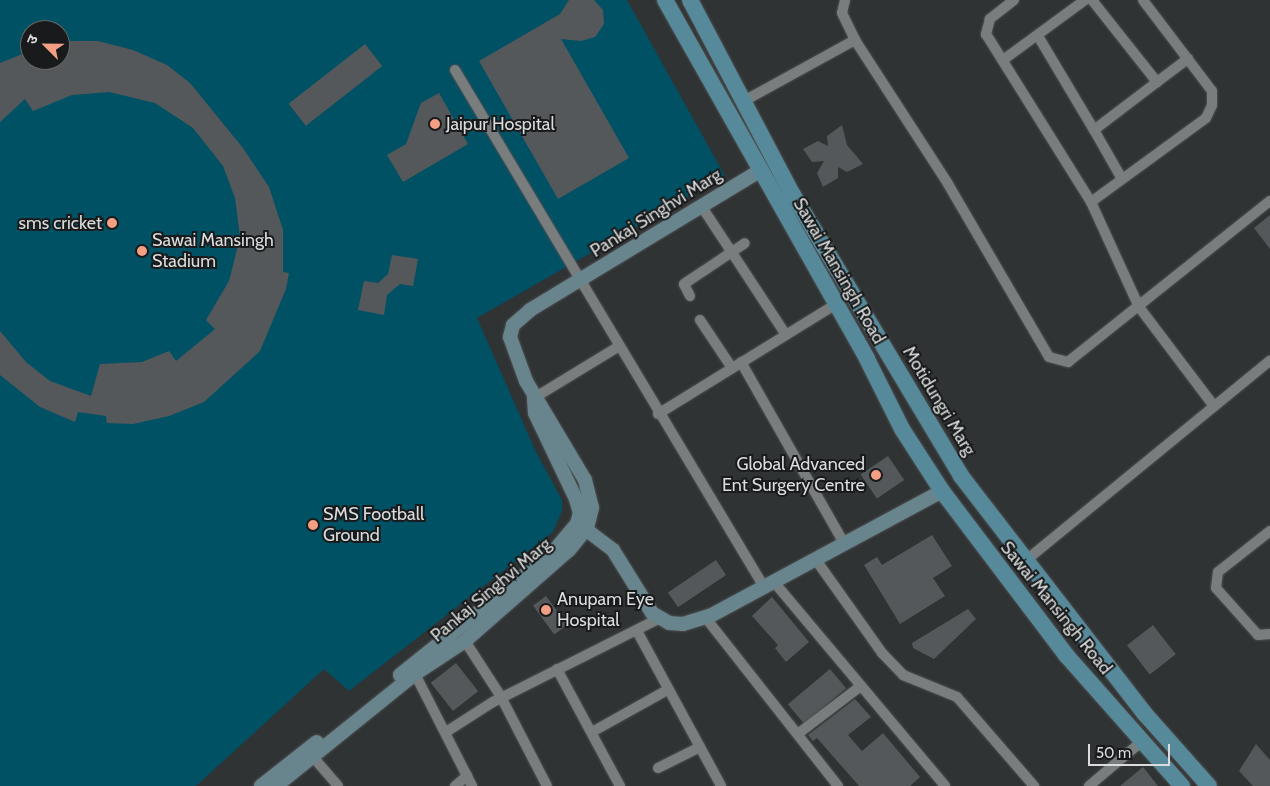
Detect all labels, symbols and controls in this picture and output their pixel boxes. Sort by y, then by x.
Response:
north arrow [20,20,70,70]
text: उ [22,32,42,47]
place label: Jaipur Hospital [446,113,555,135]
marker: Jaipur Hospital [428,117,442,131]
street label: Pankaj Singhvi Marg [587,164,725,262]
street label: Sawai Mansingh Road [788,194,890,348]
place label: sms cricket [18,212,102,234]
marker: sms cricket [106,217,118,229]
place label: Sawai Mansingh Stadium [152,230,274,272]
marker: Sawai Mansingh Stadium [136,245,148,257]
street label: Motidungri Marg [898,342,980,460]
place label: Global Advanced Ent Surgery Centre [722,454,865,496]
marker: Global Advanced Ent Surgery Centre [869,468,883,482]
place label: SMS Football Ground [323,504,424,546]
marker: SMS Football Ground [307,519,319,531]
street label: Pankaj Singhvi Marg [426,533,556,647]
street label: Sawai Mansingh Road [996,537,1116,679]
place label: Anupam Eye Hospital [557,589,654,632]
marker: Anupam Eye Hospital [539,603,553,617]
scale bar [1090,734,1172,766]
text: 50 m [1096,744,1131,762]

